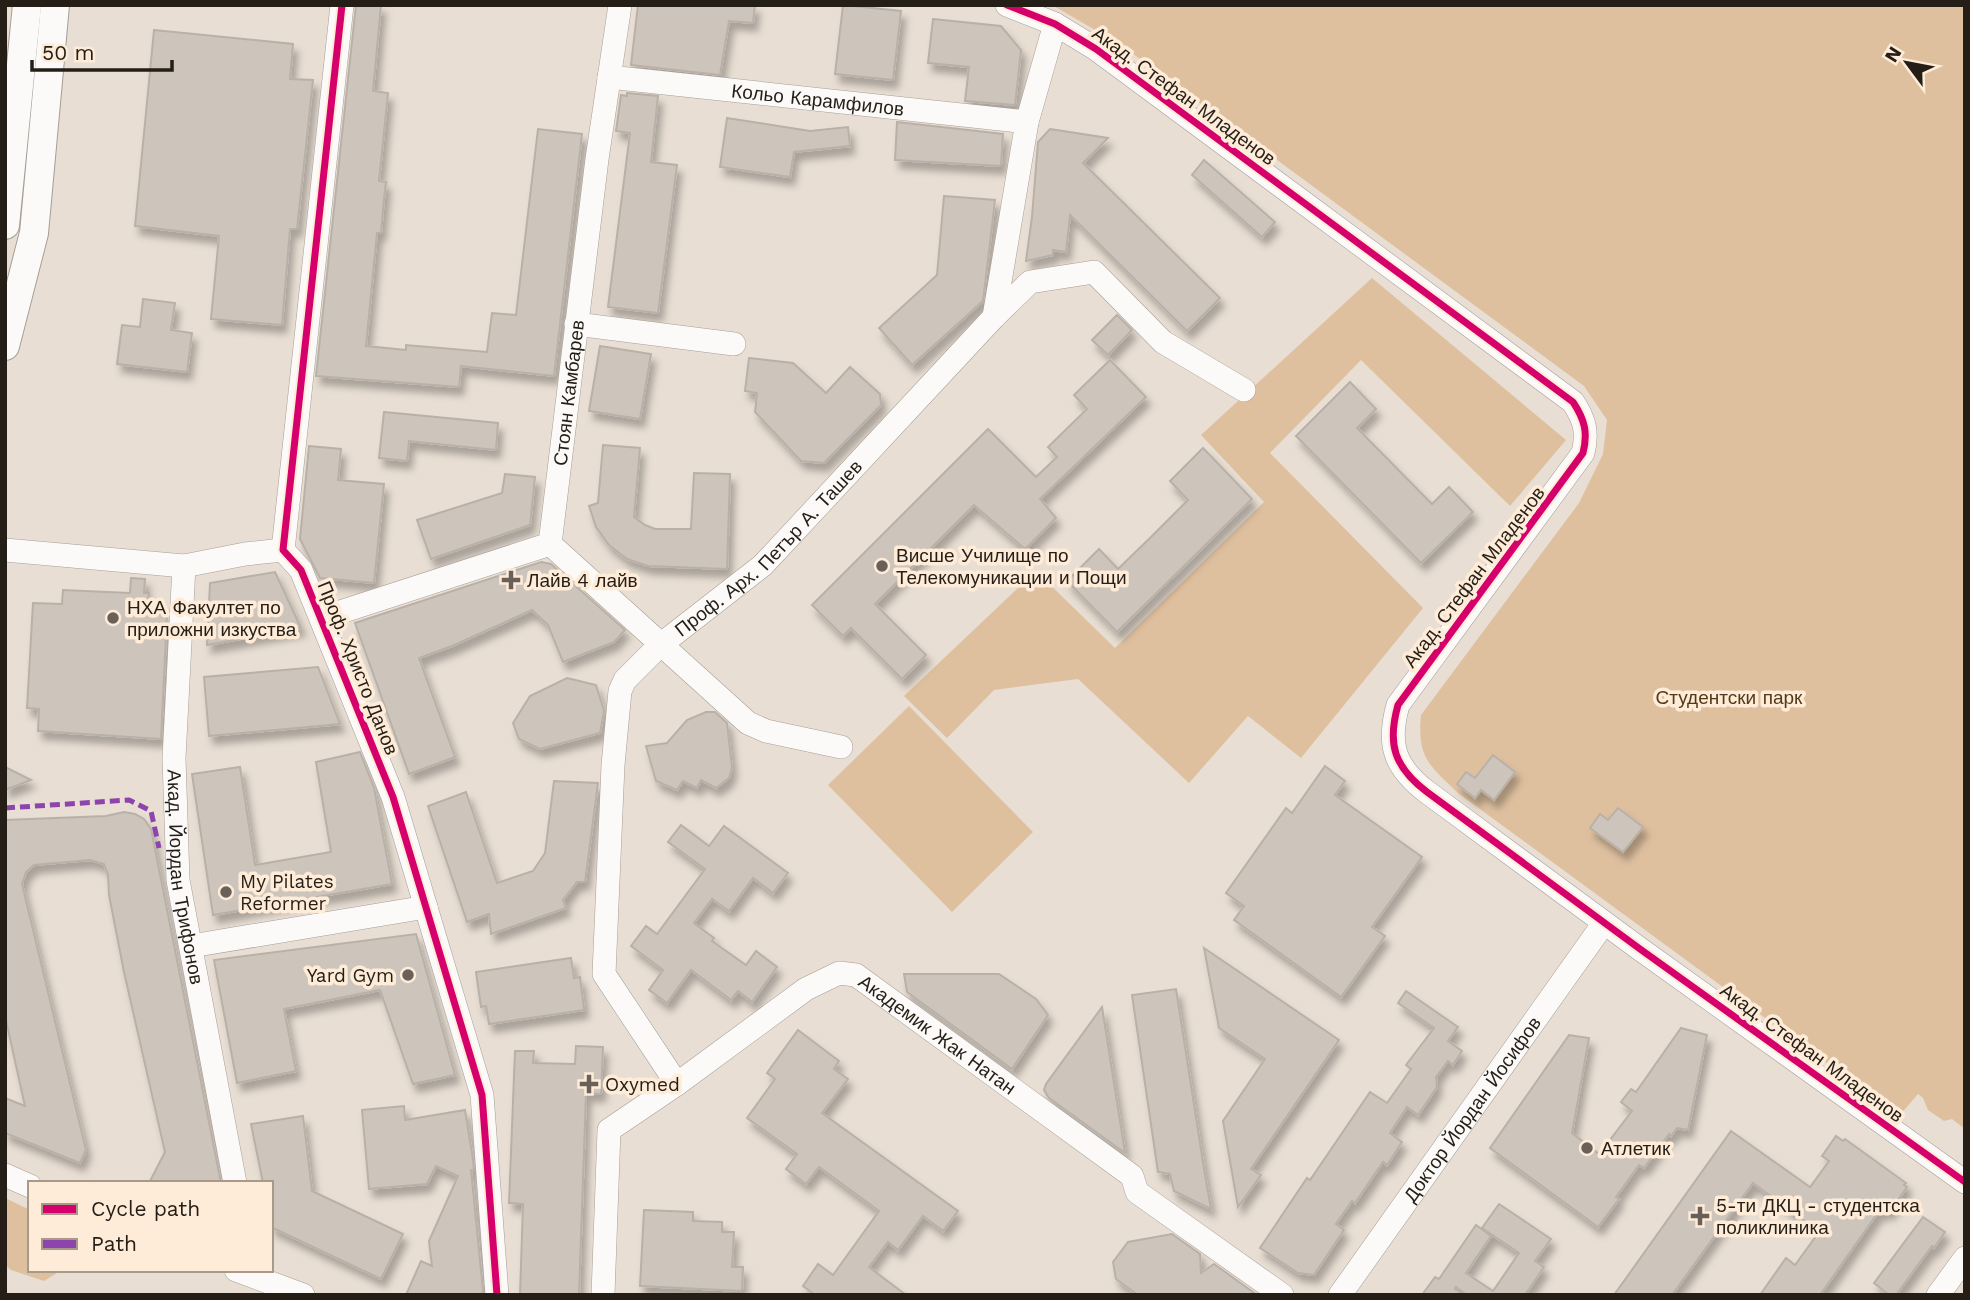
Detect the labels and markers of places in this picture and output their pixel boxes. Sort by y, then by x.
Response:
place label: Висше Училище по Телекомуникации и Пощи [896,544,1127,589]
marker: Висше Училище по Телекомуникации и Пощи [874,558,890,574]
place label: Лайв 4 лайв [527,569,638,592]
marker: Лайв 4 лайв [501,570,521,590]
place label: НХА Факултет по приложни изкуства [127,596,297,641]
marker: НХА Факултет по приложни изкуства [105,610,121,626]
place label: My Pilates Reformer [240,870,334,915]
marker: My Pilates Reformer [218,884,234,900]
place label: Yard Gym [307,964,394,987]
marker: Yard Gym [400,967,416,983]
place label: Oxymed [605,1073,680,1096]
marker: Oxymed [579,1074,599,1094]
place label: Атлетик [1601,1137,1671,1160]
marker: Атлетик [1579,1140,1595,1156]
place label: 5-ти ДКЦ - студентска поликлиника [1716,1194,1920,1239]
marker: 5-ти ДКЦ - студентска поликлиника [1690,1206,1710,1226]

